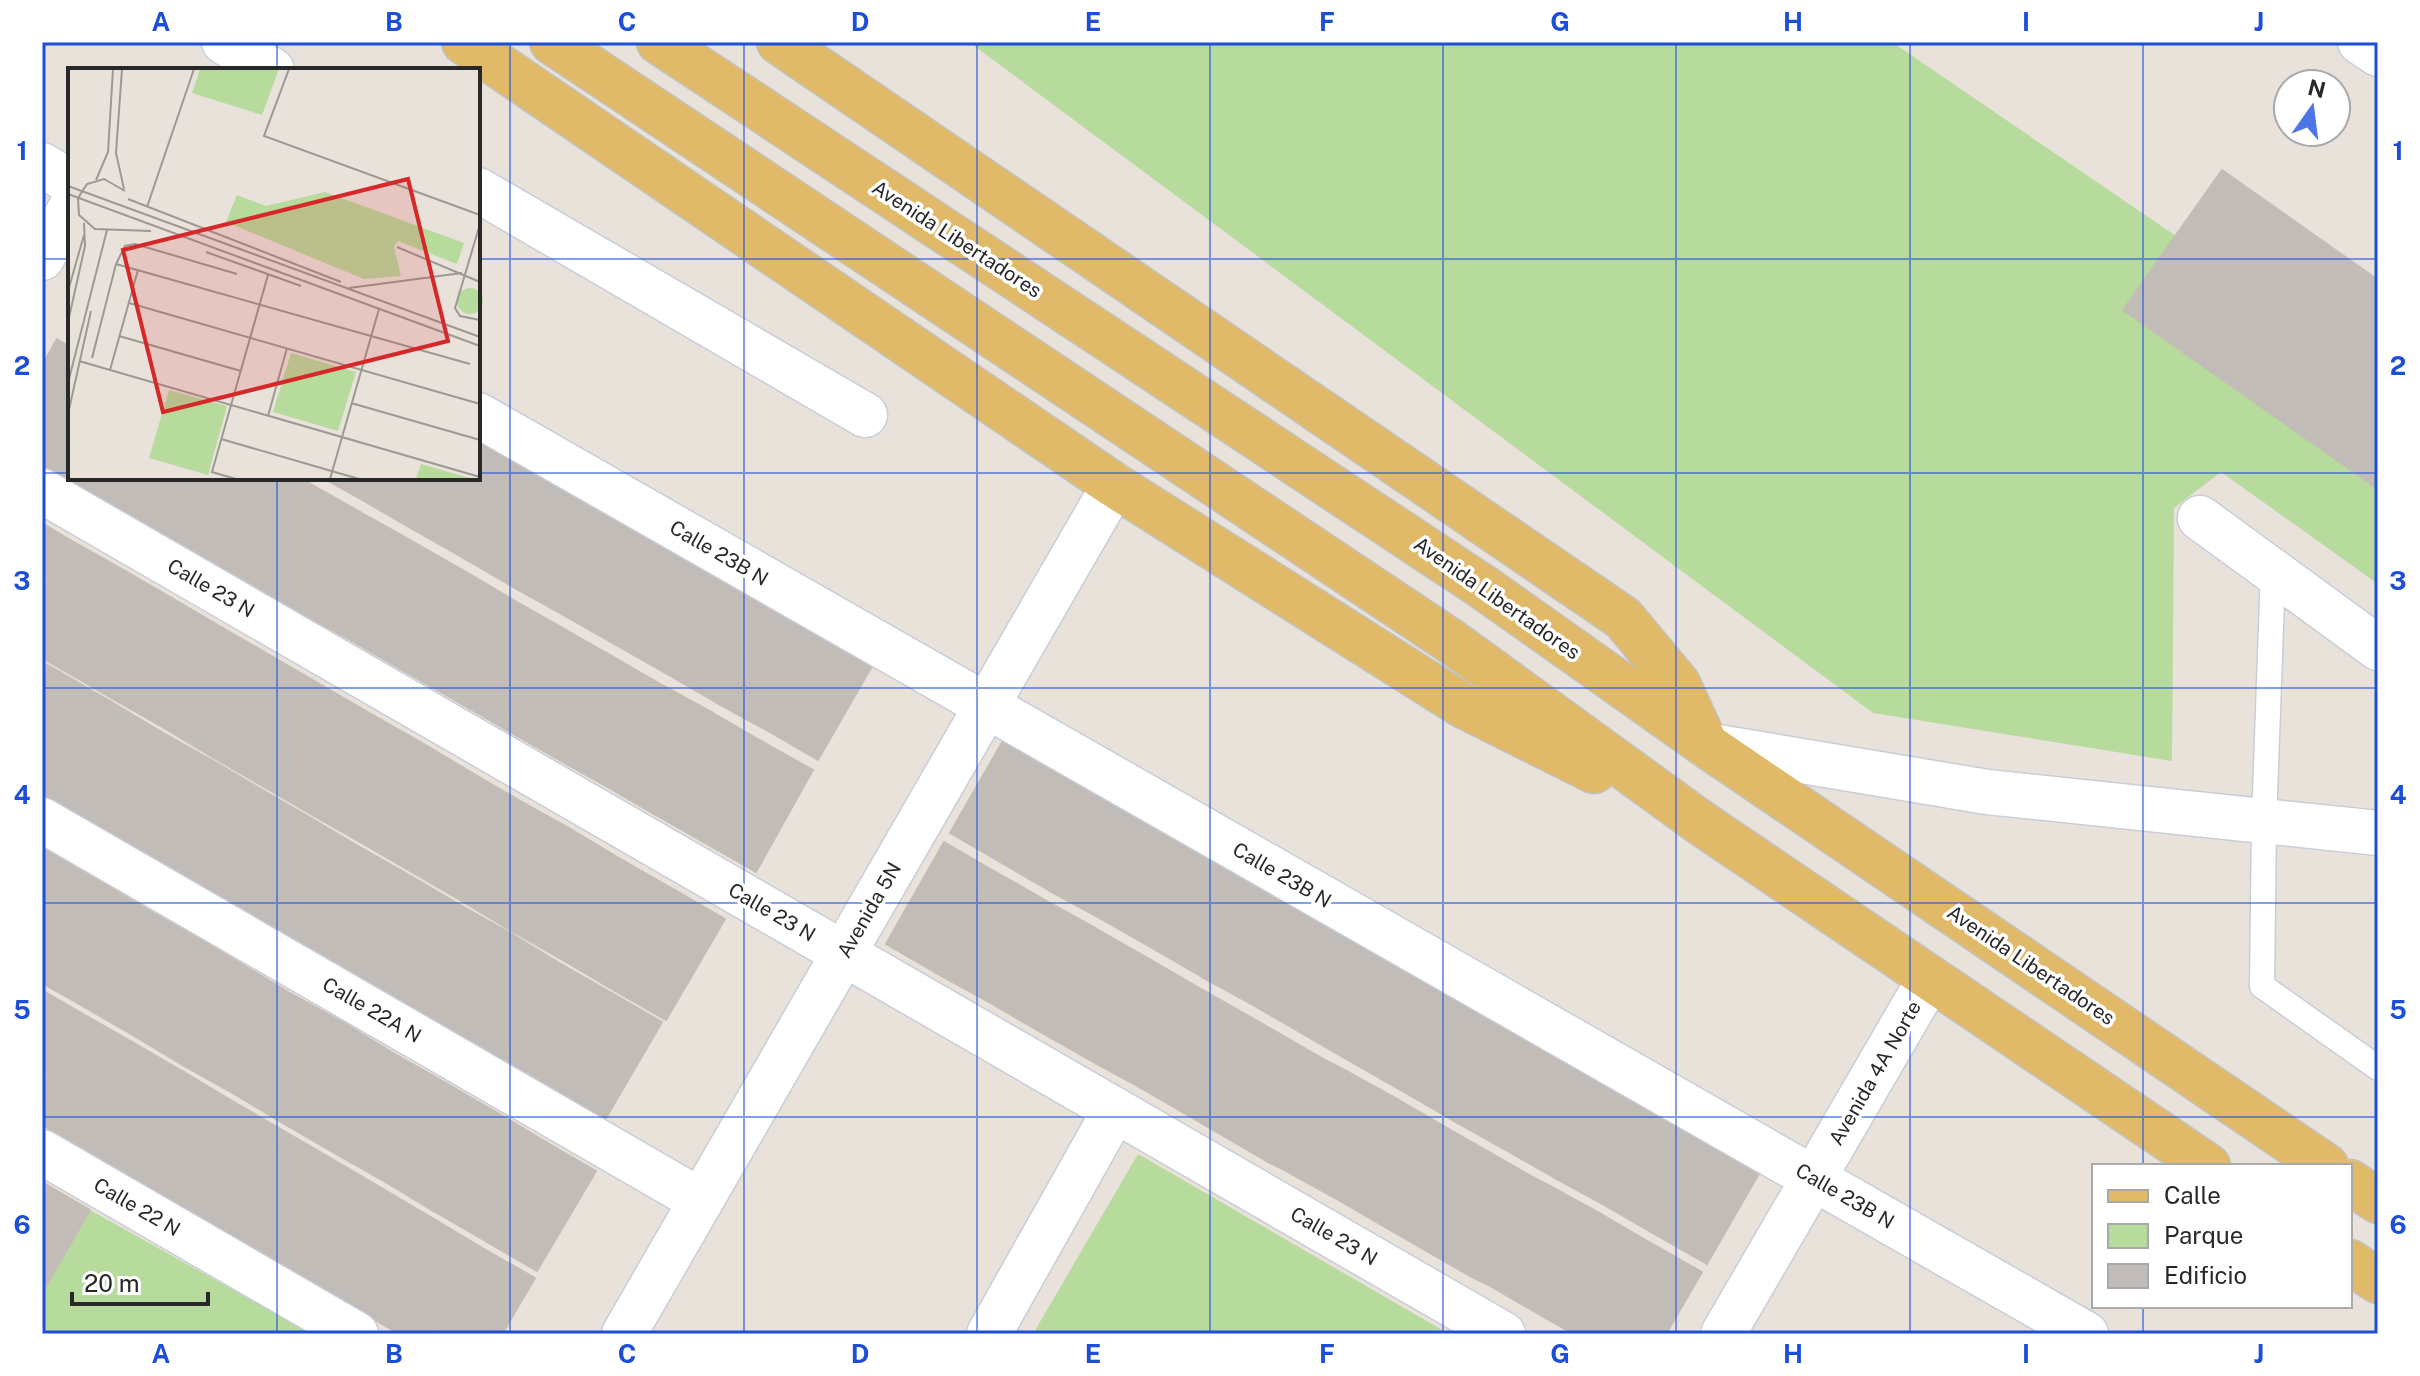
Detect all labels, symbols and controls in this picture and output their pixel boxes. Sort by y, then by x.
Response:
text: A [152,6,171,37]
text: B [385,6,403,37]
text: C [618,6,636,37]
text: D [851,6,869,37]
text: E [1085,6,1101,37]
text: F [1319,6,1335,37]
text: G [1550,6,1570,37]
text: H [1783,6,1803,37]
text: I [2022,6,2030,37]
text: J [2254,6,2264,37]
inset map [68,68,480,480]
north arrow [2272,68,2352,148]
text: N [2305,74,2328,103]
text: 1 [16,135,28,166]
text: 1 [2392,135,2404,166]
street label: Avenida Libertadores [868,175,1046,303]
text: 2 [14,350,30,381]
text: 2 [2390,350,2406,381]
street label: Calle 23B N [665,515,773,591]
street label: Avenida Libertadores [1409,532,1585,664]
street label: Calle 23 N [163,553,259,623]
text: 3 [13,565,31,596]
text: 3 [2389,565,2407,596]
text: 4 [13,779,31,810]
text: 4 [2389,779,2407,810]
street label: Calle 23B N [1228,837,1336,913]
street label: Avenida 5N [832,858,906,962]
street label: Calle 23 N [724,877,820,947]
street label: Avenida Libertadores [1943,900,2119,1030]
street label: Calle 22A N [318,972,426,1048]
text: 5 [13,994,31,1025]
text: 5 [2389,994,2407,1025]
street label: Avenida 4A Norte [1824,997,1926,1149]
street label: Calle 23B N [1791,1158,1899,1234]
legend [2092,1164,2352,1308]
street label: Calle 22 N [89,1173,185,1241]
text: Calle [2164,1181,2221,1209]
street label: Calle 23 N [1286,1201,1382,1271]
text: 6 [13,1209,31,1240]
text: 6 [2389,1209,2407,1240]
text: Parque [2164,1221,2243,1249]
scale bar [72,1256,208,1306]
text: Edificio [2164,1261,2247,1289]
text: 20 m [84,1269,140,1297]
text: A [152,1338,171,1369]
text: B [385,1338,403,1369]
text: C [618,1338,636,1369]
text: D [851,1338,869,1369]
text: E [1085,1338,1101,1369]
text: F [1319,1338,1335,1369]
text: G [1550,1338,1570,1369]
text: H [1783,1338,1803,1369]
text: I [2022,1338,2030,1369]
text: J [2254,1338,2264,1369]

